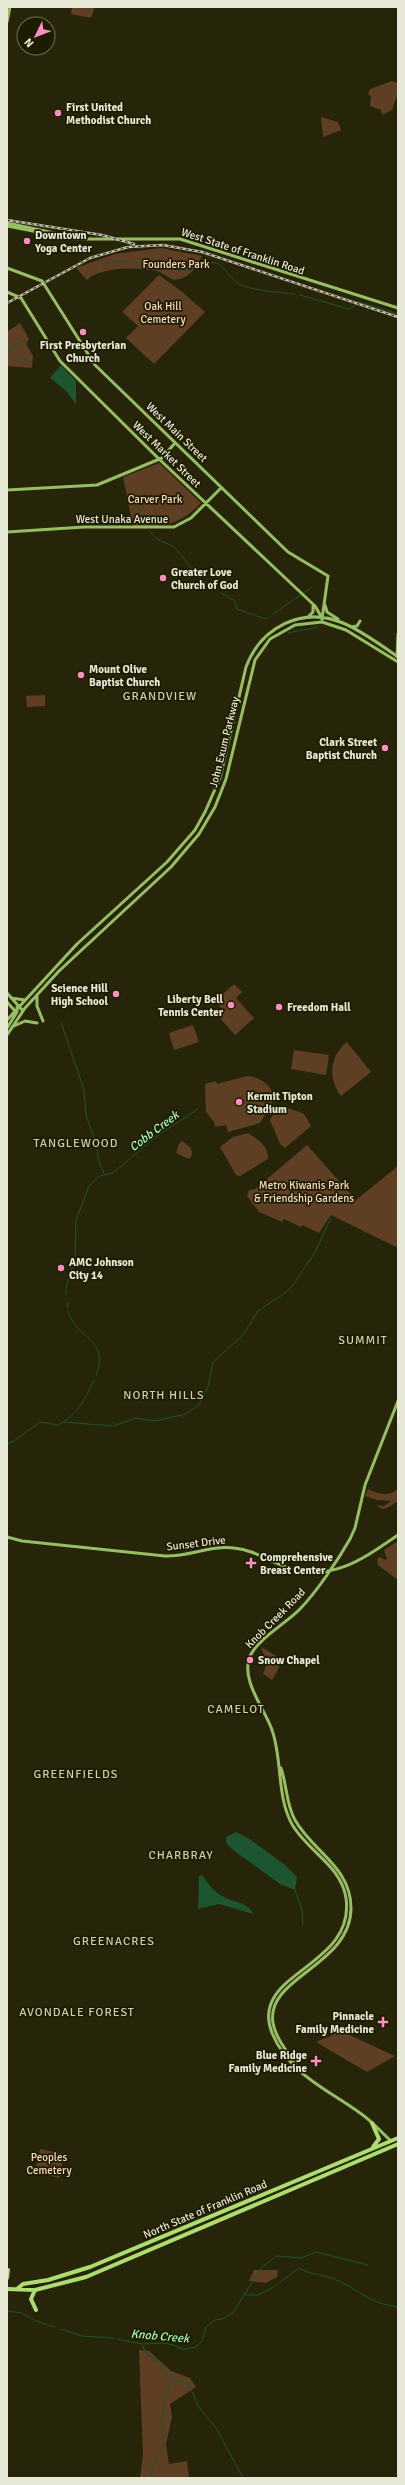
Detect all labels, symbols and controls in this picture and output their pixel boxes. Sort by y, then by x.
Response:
north arrow [16,16,56,56]
text: N [22,35,36,50]
place label: First United Methodist Church [66,101,151,127]
marker: First United Methodist Church [53,108,63,118]
street label: West State of Franklin Road [180,225,306,278]
place label: Downtown Yoga Center [34,229,93,255]
marker: Downtown Yoga Center [22,236,32,246]
park label: Founders Park [143,258,210,271]
park label: Oak Hill Cemetery [140,300,186,326]
marker: First Presbyterian Church [78,327,88,337]
place label: First Presbyterian Church [40,339,126,365]
street label: West Main Street [143,400,210,465]
street label: West Market Street [130,419,204,490]
park label: Carver Park [128,493,183,506]
street label: West Unaka Avenue [76,513,168,526]
place label: Greater Love Church of God [171,566,239,592]
marker: Greater Love Church of God [158,573,168,583]
place label: Mount Olive Baptist Church [89,663,160,689]
marker: Mount Olive Baptist Church [76,670,86,680]
district label: GRANDVIEW [123,689,197,704]
street label: John Exum Parkway [207,695,242,789]
place label: Clark Street Baptist Church [306,736,377,762]
marker: Clark Street Baptist Church [380,743,390,753]
place label: Science Hill High School [51,982,109,1008]
marker: Science Hill High School [111,989,121,999]
place label: Liberty Bell Tennis Center [158,993,224,1019]
marker: Liberty Bell Tennis Center [226,1000,236,1010]
place label: Freedom Hall [287,1001,351,1014]
marker: Freedom Hall [274,1002,284,1012]
place label: Kermit Tipton Stadium [247,1090,313,1116]
marker: Kermit Tipton Stadium [234,1097,244,1107]
water label: Cobb Creek [127,1107,183,1155]
district label: TANGLEWOOD [34,1136,118,1151]
park label: Metro Kiwanis Park & Friendship Gardens [254,1179,354,1205]
place label: AMC Johnson City 14 [69,1256,134,1282]
marker: AMC Johnson City 14 [56,1263,66,1273]
district label: SUMMIT [338,1333,388,1348]
district label: NORTH HILLS [123,1388,205,1403]
street label: Sunset Drive [166,1533,226,1554]
place label: Comprehensive Breast Center [260,1551,334,1577]
marker: Comprehensive Breast Center [245,1557,257,1569]
street label: Knob Creek Road [243,1586,308,1651]
place label: Snow Chapel [258,1654,320,1667]
marker: Snow Chapel [245,1655,255,1665]
district label: CAMELOT [207,1702,265,1717]
district label: GREENFIELDS [34,1767,118,1782]
district label: CHARBRAY [148,1848,214,1863]
district label: GREENACRES [73,1934,155,1949]
district label: AVONDALE FOREST [19,2005,135,2020]
place label: Pinnacle Family Medicine [296,2010,375,2036]
marker: Pinnacle Family Medicine [377,2016,389,2028]
place label: Blue Ridge Family Medicine [229,2049,308,2075]
marker: Blue Ridge Family Medicine [310,2055,322,2067]
park label: Peoples Cemetery [26,2151,72,2177]
street label: North State of Franklin Road [141,2177,269,2241]
water label: Knob Creek [130,2326,191,2347]

